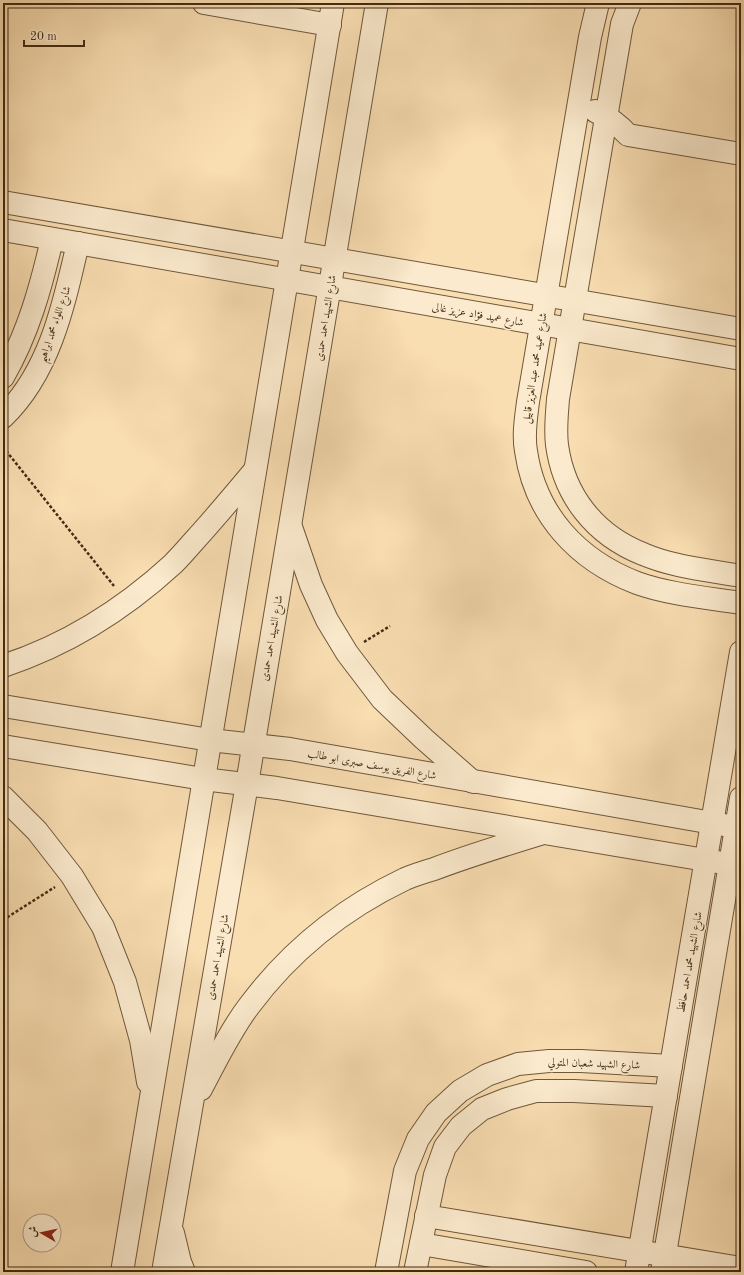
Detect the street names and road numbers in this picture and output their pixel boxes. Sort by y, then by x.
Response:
street label: شارع الشهيد احمد حمدى [314,274,342,363]
street label: شارع اللواء محمد ابراهيم [37,285,77,365]
street label: شارع عميد فؤاد عزيز غالى [431,302,524,332]
street label: شارع عميد محمد عبد العزيز قابيل [521,312,553,425]
street label: شارع الشهيد احمد حمدى [260,594,288,683]
street label: شارع الفريق يوسف صبرى ابو طالب [306,749,437,785]
street label: شارع الشهيد محمد احمد حافظ [675,911,708,1014]
street label: شارع الشهيد احمد حمدى [206,913,234,1002]
street label: شارع الشهيد شعبان المتولي [548,1057,640,1075]

